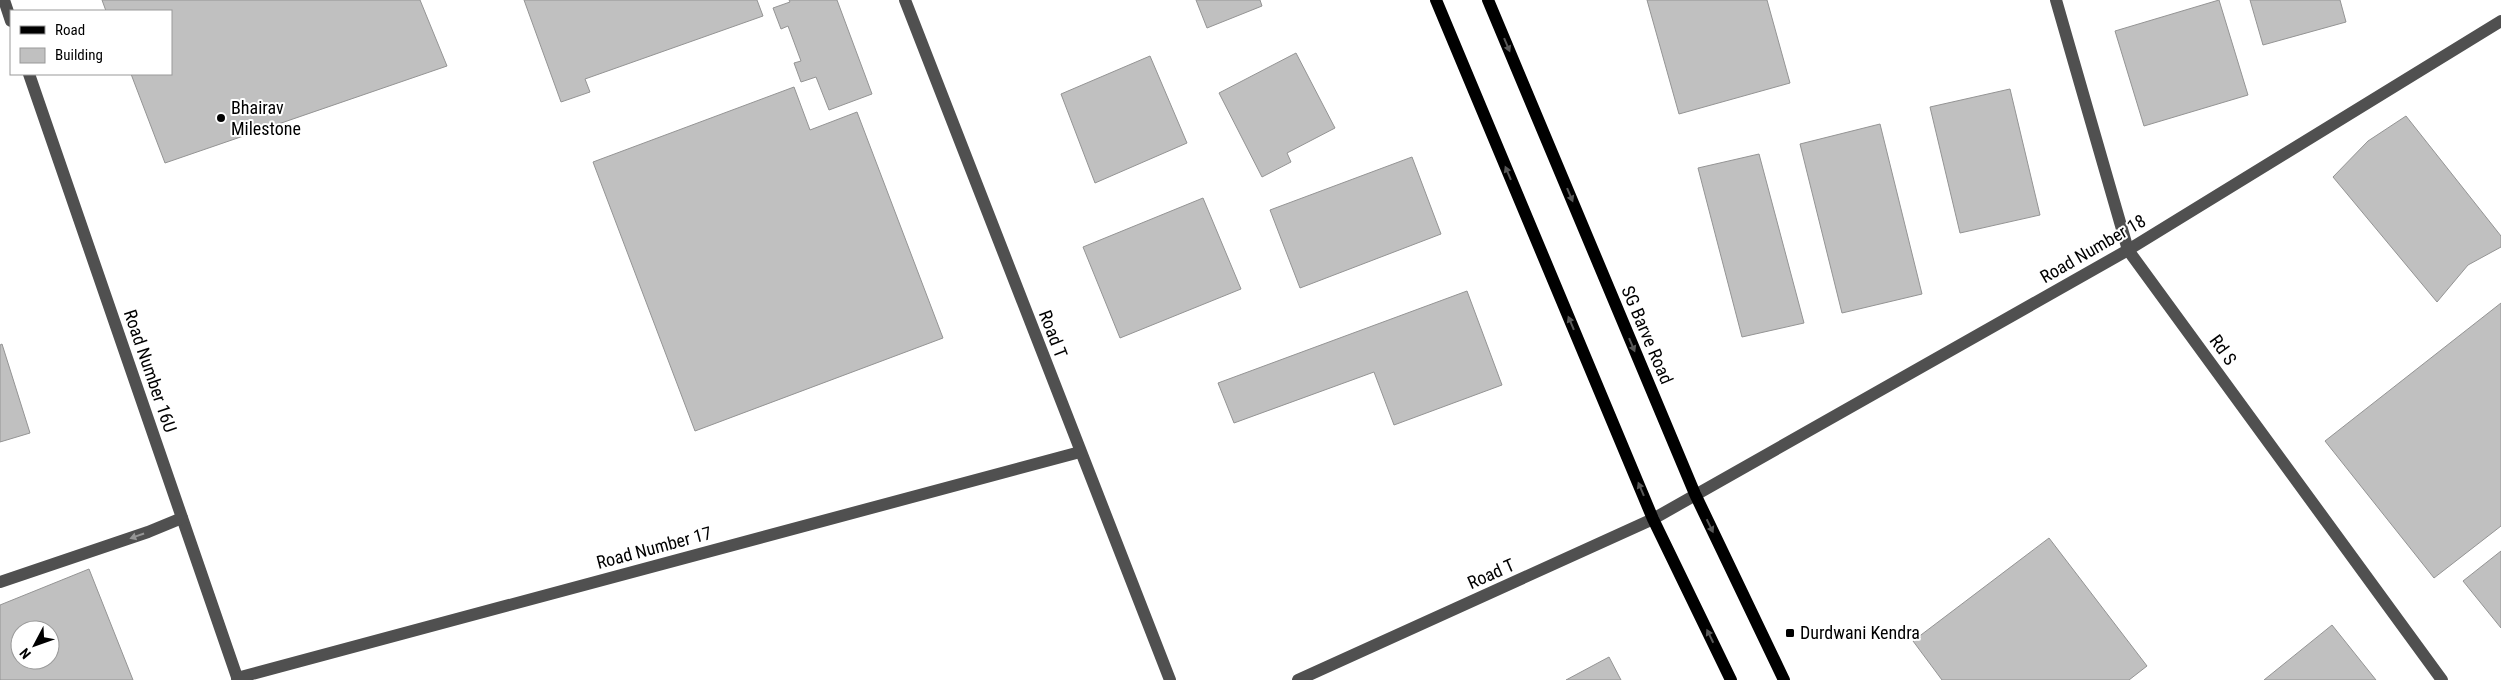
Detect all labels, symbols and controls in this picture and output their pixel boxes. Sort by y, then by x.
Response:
legend [10,10,172,75]
text: Road [55,21,85,39]
one-way arrow [1503,38,1511,53]
text: Building [55,46,103,64]
place label: Bhairav Milestone [231,97,301,139]
marker: Bhairav Milestone [215,112,227,124]
one-way arrow [1504,166,1512,180]
one-way arrow [1566,188,1574,202]
street label: Road Number 18 [2036,210,2149,287]
street label: SG Barve Road [1617,283,1678,387]
street label: Road Number 16U [120,307,181,435]
street label: Road T [1035,307,1072,361]
one-way arrow [1567,315,1575,330]
street label: Rd S [2206,331,2241,369]
one-way arrow [1629,338,1637,352]
one-way arrow [1636,482,1644,496]
one-way arrow [1707,519,1715,533]
street label: Road Number 17 [594,522,714,573]
one-way arrow [129,532,144,540]
street label: Road T [1464,554,1518,593]
north arrow [10,620,60,670]
place label: Durdwani Kendra [1800,622,1920,643]
marker: Durdwani Kendra [1784,627,1796,639]
one-way arrow [1705,629,1713,643]
text: N [16,645,34,662]

